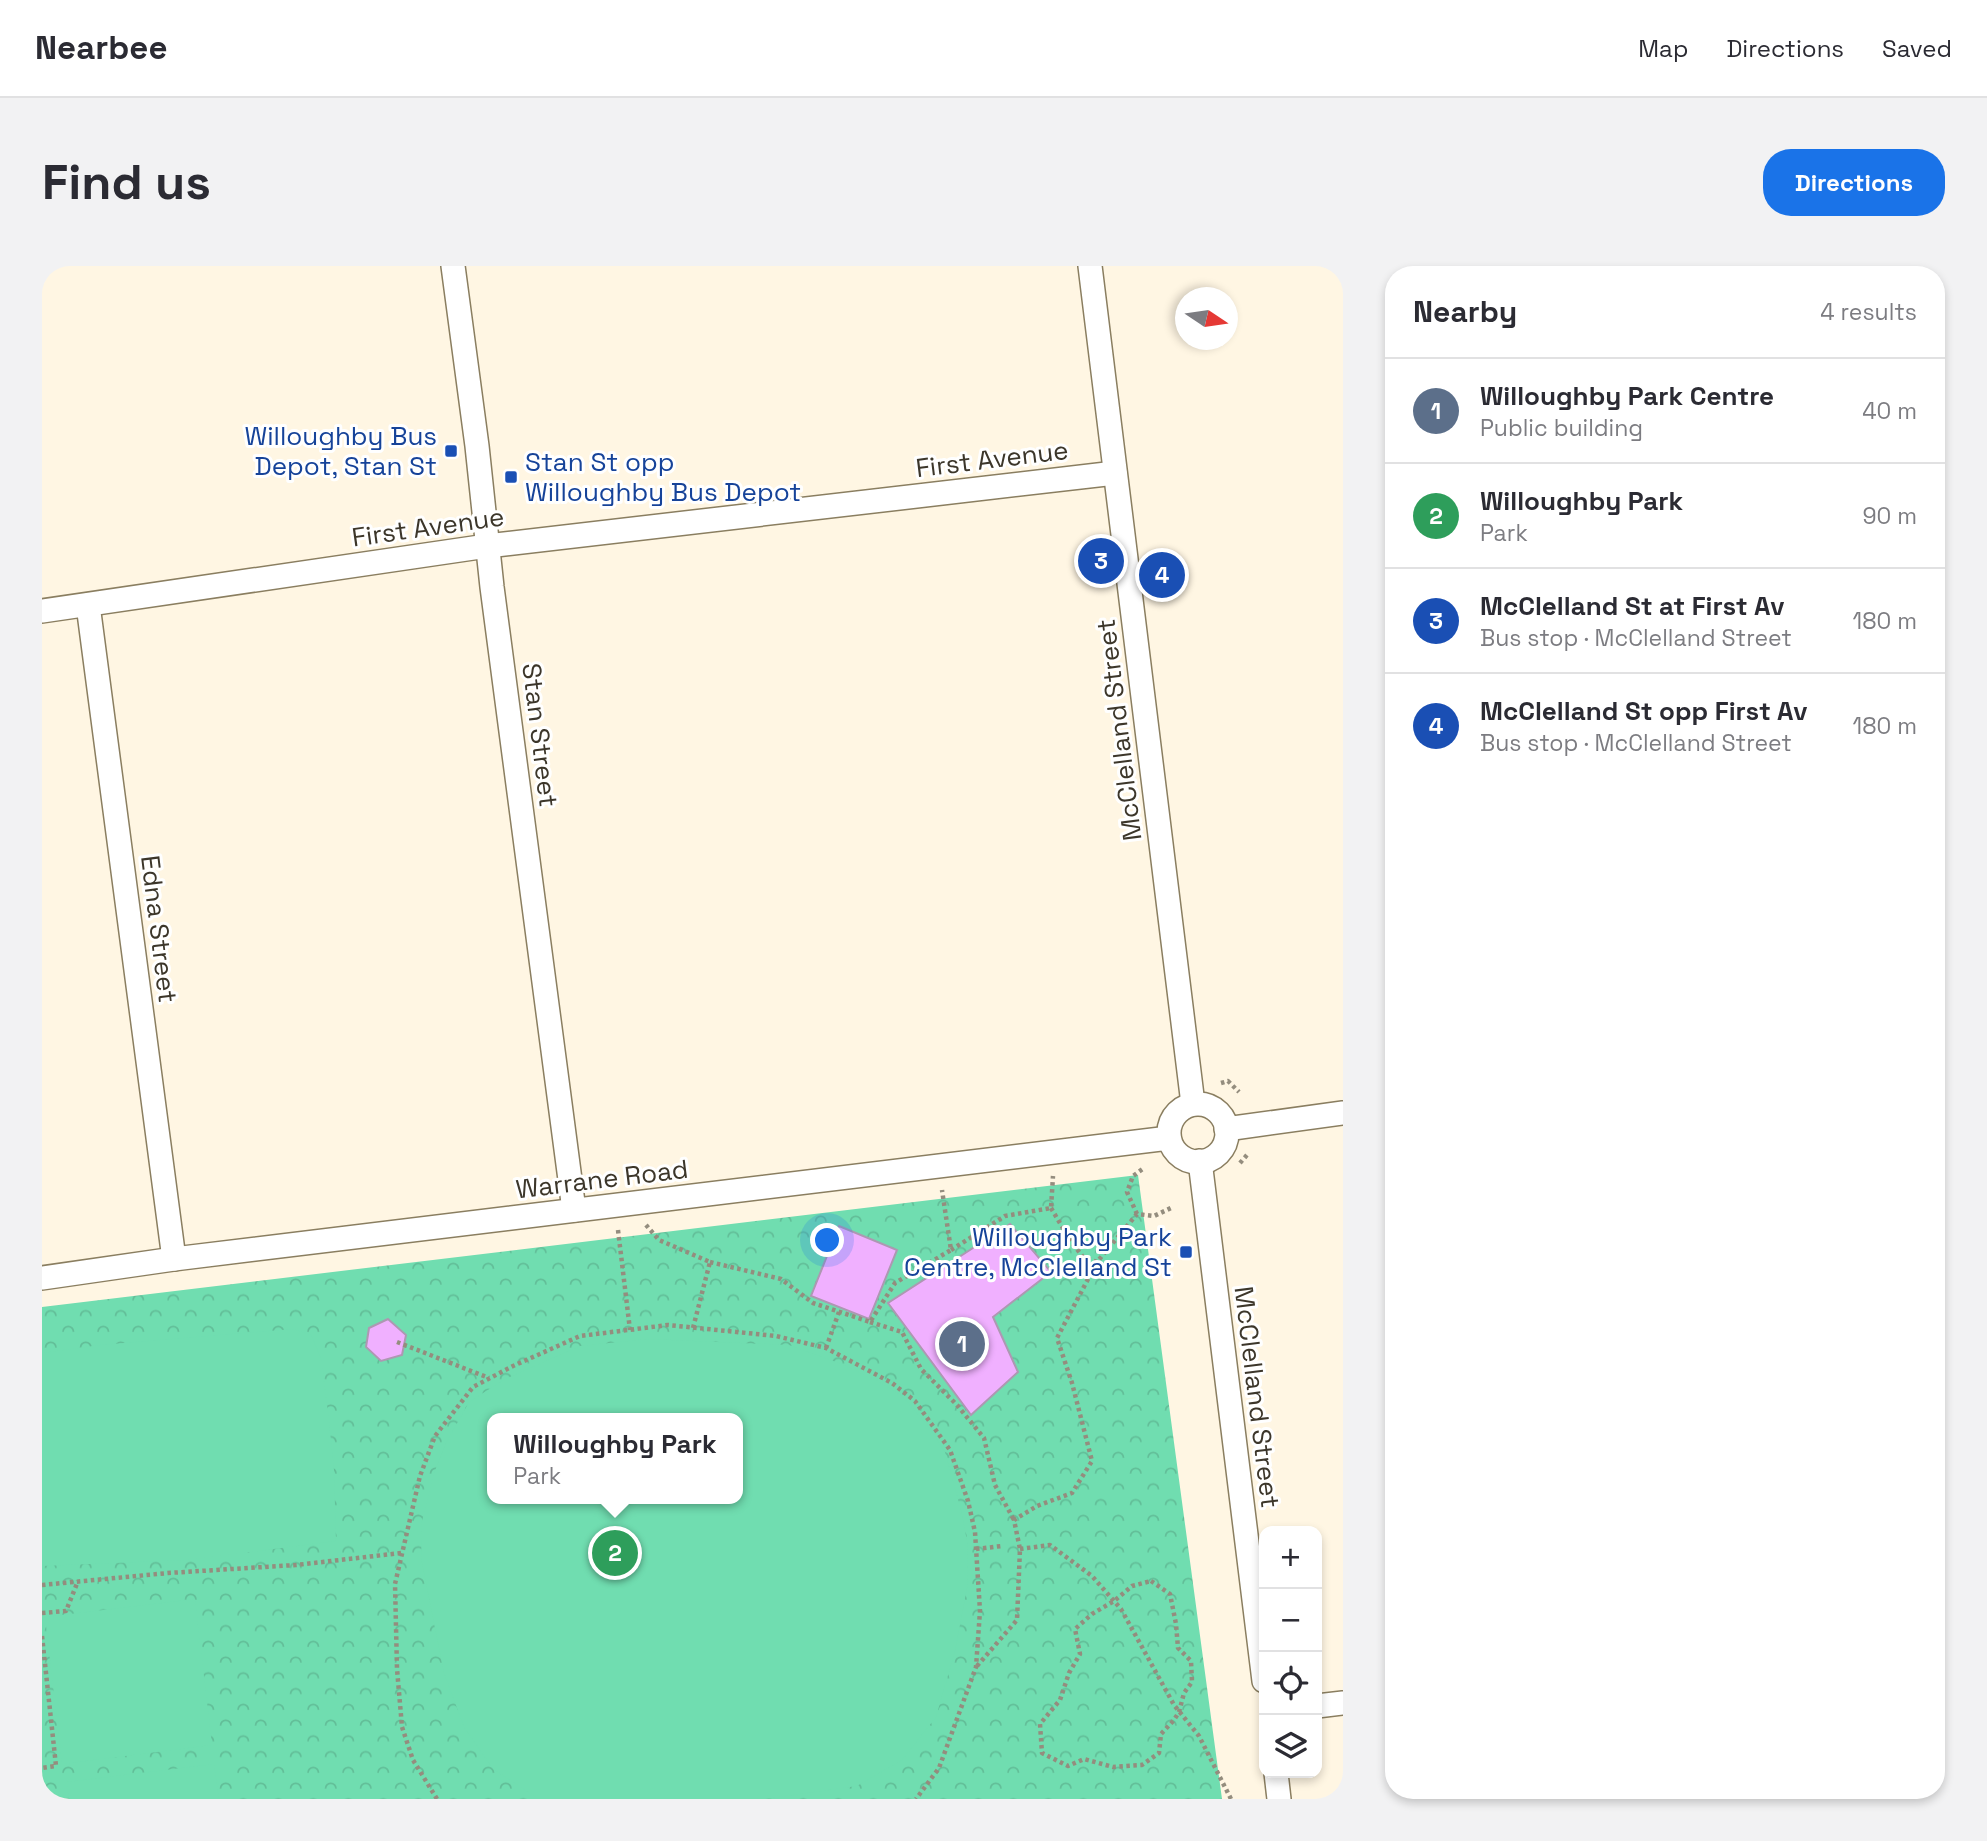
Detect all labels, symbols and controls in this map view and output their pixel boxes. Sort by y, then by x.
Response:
text: Nearbee [35,27,167,69]
text: Map [1638,33,1688,64]
text: Directions [1726,33,1844,64]
text: Saved [1882,33,1952,64]
button: Directions [1763,149,1945,216]
text: Find us [42,151,211,213]
north arrow [1175,287,1238,350]
text: Nearby [1413,292,1517,331]
text: 4 results [1820,297,1917,327]
text: Willoughby Park Centre [1480,379,1774,413]
text: 1 [1431,396,1441,426]
text: 40 m [1862,396,1917,426]
text: Public building [1480,413,1643,443]
place label: Willoughby Bus Depot, Stan St [244,419,437,483]
street label: First Avenue [914,433,1070,485]
marker: Willoughby Bus Depot, Stan St [443,443,459,459]
place label: Stan St opp Willoughby Bus Depot [525,445,801,509]
marker: Stan St opp Willoughby Bus Depot [503,469,519,485]
text: Willoughby Park [1480,484,1683,518]
street label: First Avenue [350,499,506,555]
text: 2 [1429,501,1443,531]
text: 90 m [1862,501,1917,531]
text: Park [1480,518,1528,548]
pin: 3 [1078,535,1124,587]
pin: 4 [1139,549,1185,601]
text: McClelland St at First Av [1480,589,1784,623]
text: 3 [1429,606,1443,636]
text: 180 m [1853,606,1917,636]
street label: McClelland Street [1089,617,1149,843]
text: Bus stop · McClelland Street [1480,623,1792,653]
street label: Stan Street [514,661,566,809]
text: McClelland St opp First Av [1480,694,1808,728]
text: 4 [1429,711,1443,741]
text: 180 m [1853,711,1917,741]
text: Bus stop · McClelland Street [1480,728,1792,758]
street label: Edna Street [133,853,185,1005]
street label: Warrane Road [514,1152,690,1206]
place label: Willoughby Park Centre, McClelland St [904,1220,1172,1284]
your location [810,1223,844,1257]
marker: Willoughby Park Centre, McClelland St [1178,1244,1194,1260]
street label: McClelland Street [1227,1284,1287,1510]
pin: 1 [939,1318,985,1370]
popup [487,1413,743,1504]
text: Willoughby Park [513,1427,717,1461]
text: Park [513,1461,561,1491]
map controls [1259,1526,1322,1778]
button: + [1259,1526,1322,1589]
pin: 2 [592,1527,638,1579]
button: − [1259,1589,1322,1652]
button: locate [1259,1652,1322,1715]
button: layers [1259,1715,1322,1778]

